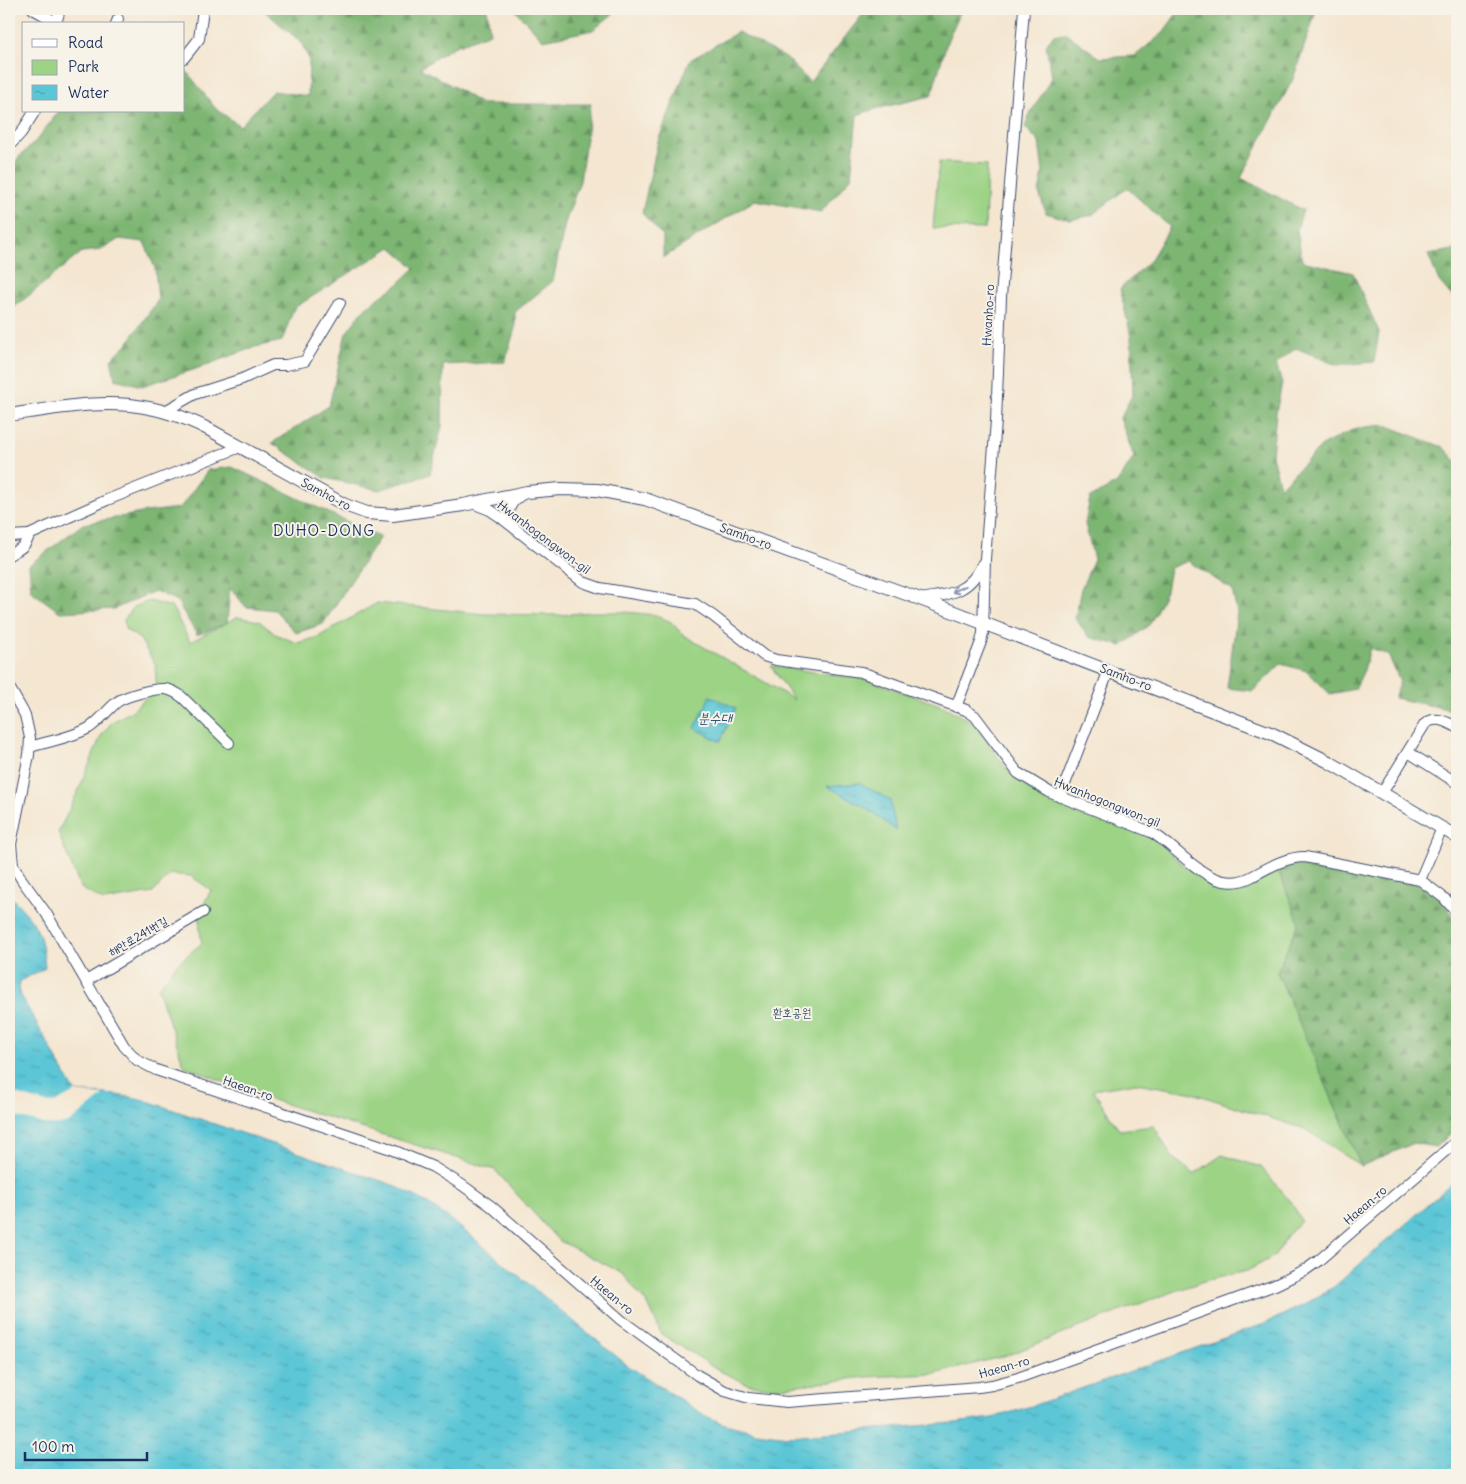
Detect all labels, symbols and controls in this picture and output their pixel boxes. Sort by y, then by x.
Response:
legend [22,22,185,112]
text: Road [68,33,103,52]
text: Park [68,57,99,76]
text: Water [68,83,109,102]
street label: Hwanho-ro [979,283,997,346]
street label: Samho-ro [299,475,354,513]
street label: Hwanhogongwon-gil [494,497,594,577]
street label: Samho-ro [718,520,774,552]
district label: DUHO-DONG [273,521,375,540]
one-way arrow [952,585,967,595]
street label: Samho-ro [1098,660,1154,694]
water label: 분수대 [698,709,734,727]
street label: Hwanhogongwon-gil [1052,774,1162,830]
street label: 해안로241번길 [106,913,171,959]
park label: 환호공원 [773,1005,811,1020]
street label: Haean-ro [221,1072,275,1104]
street label: Haean-ro [1340,1182,1390,1228]
street label: Haean-ro [587,1272,637,1318]
street label: Haean-ro [977,1353,1031,1381]
scale bar [25,1429,148,1461]
text: 100 m [32,1437,74,1456]

